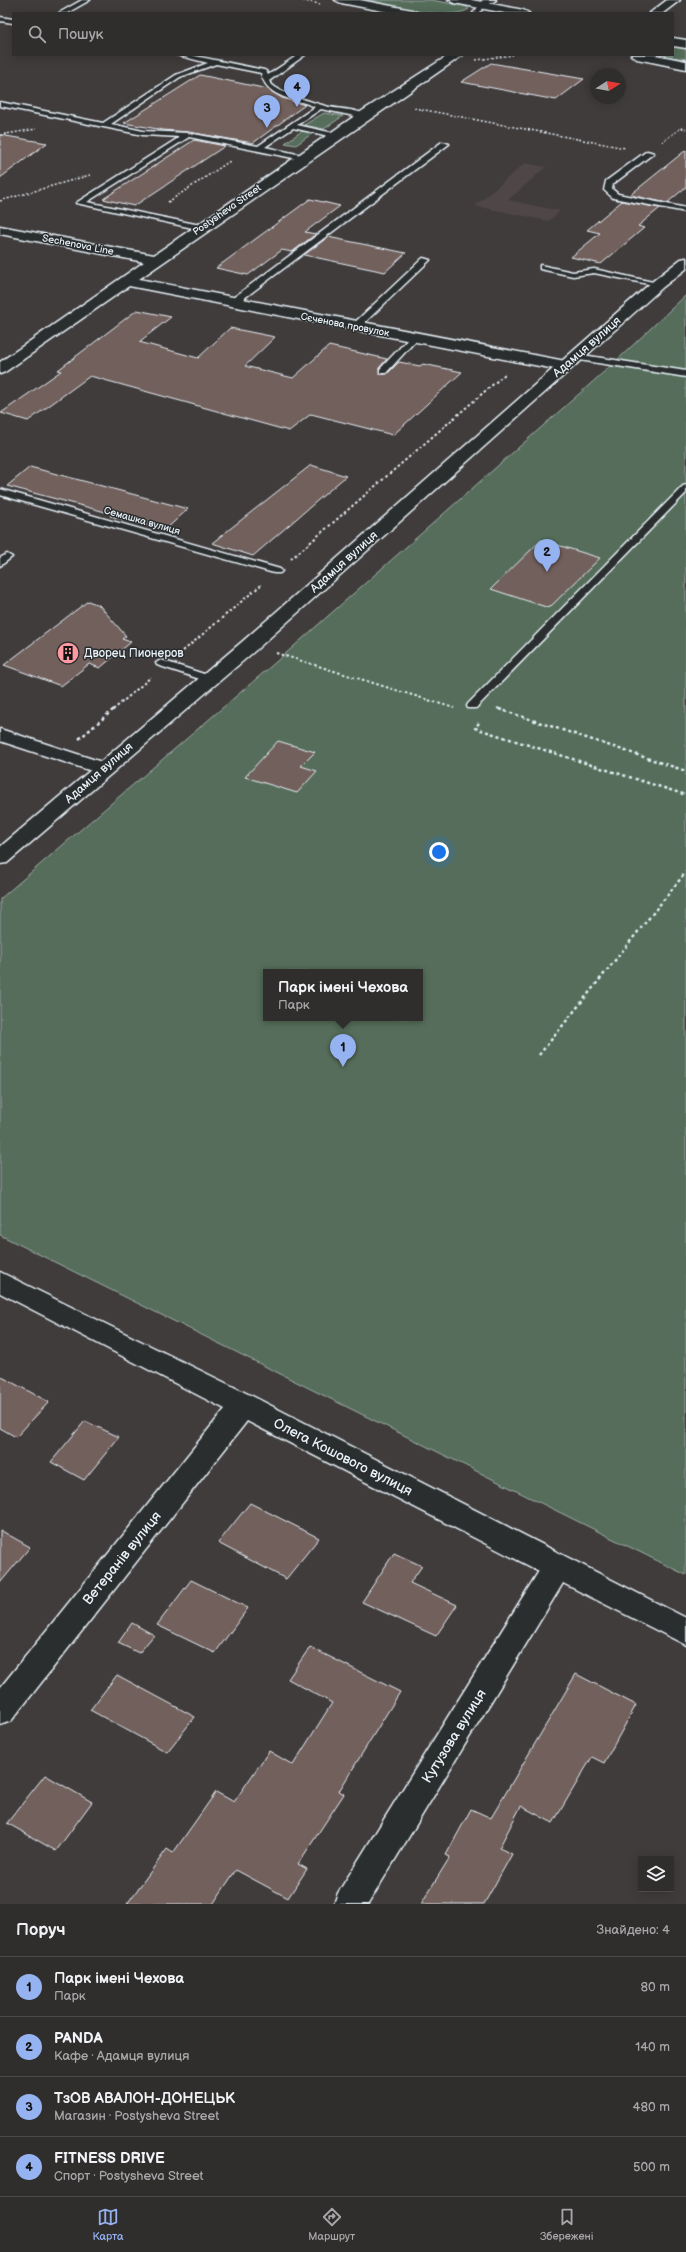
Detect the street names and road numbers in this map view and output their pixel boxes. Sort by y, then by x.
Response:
street label: Postysheva Street [191,182,263,238]
street label: Sechenova Line [41,232,115,258]
street label: Сєченова провулок [300,311,391,340]
street label: Адамця вулиця [549,313,624,381]
street label: Семашка вулиця [102,504,182,538]
street label: Адамця вулиця [306,528,381,597]
street label: Адамця вулиця [61,739,136,807]
street label: Олега Кошового вулиця [271,1415,416,1500]
street label: Ветеранів вулиця [79,1508,165,1608]
street label: Кутузова вулиця [418,1686,490,1786]

